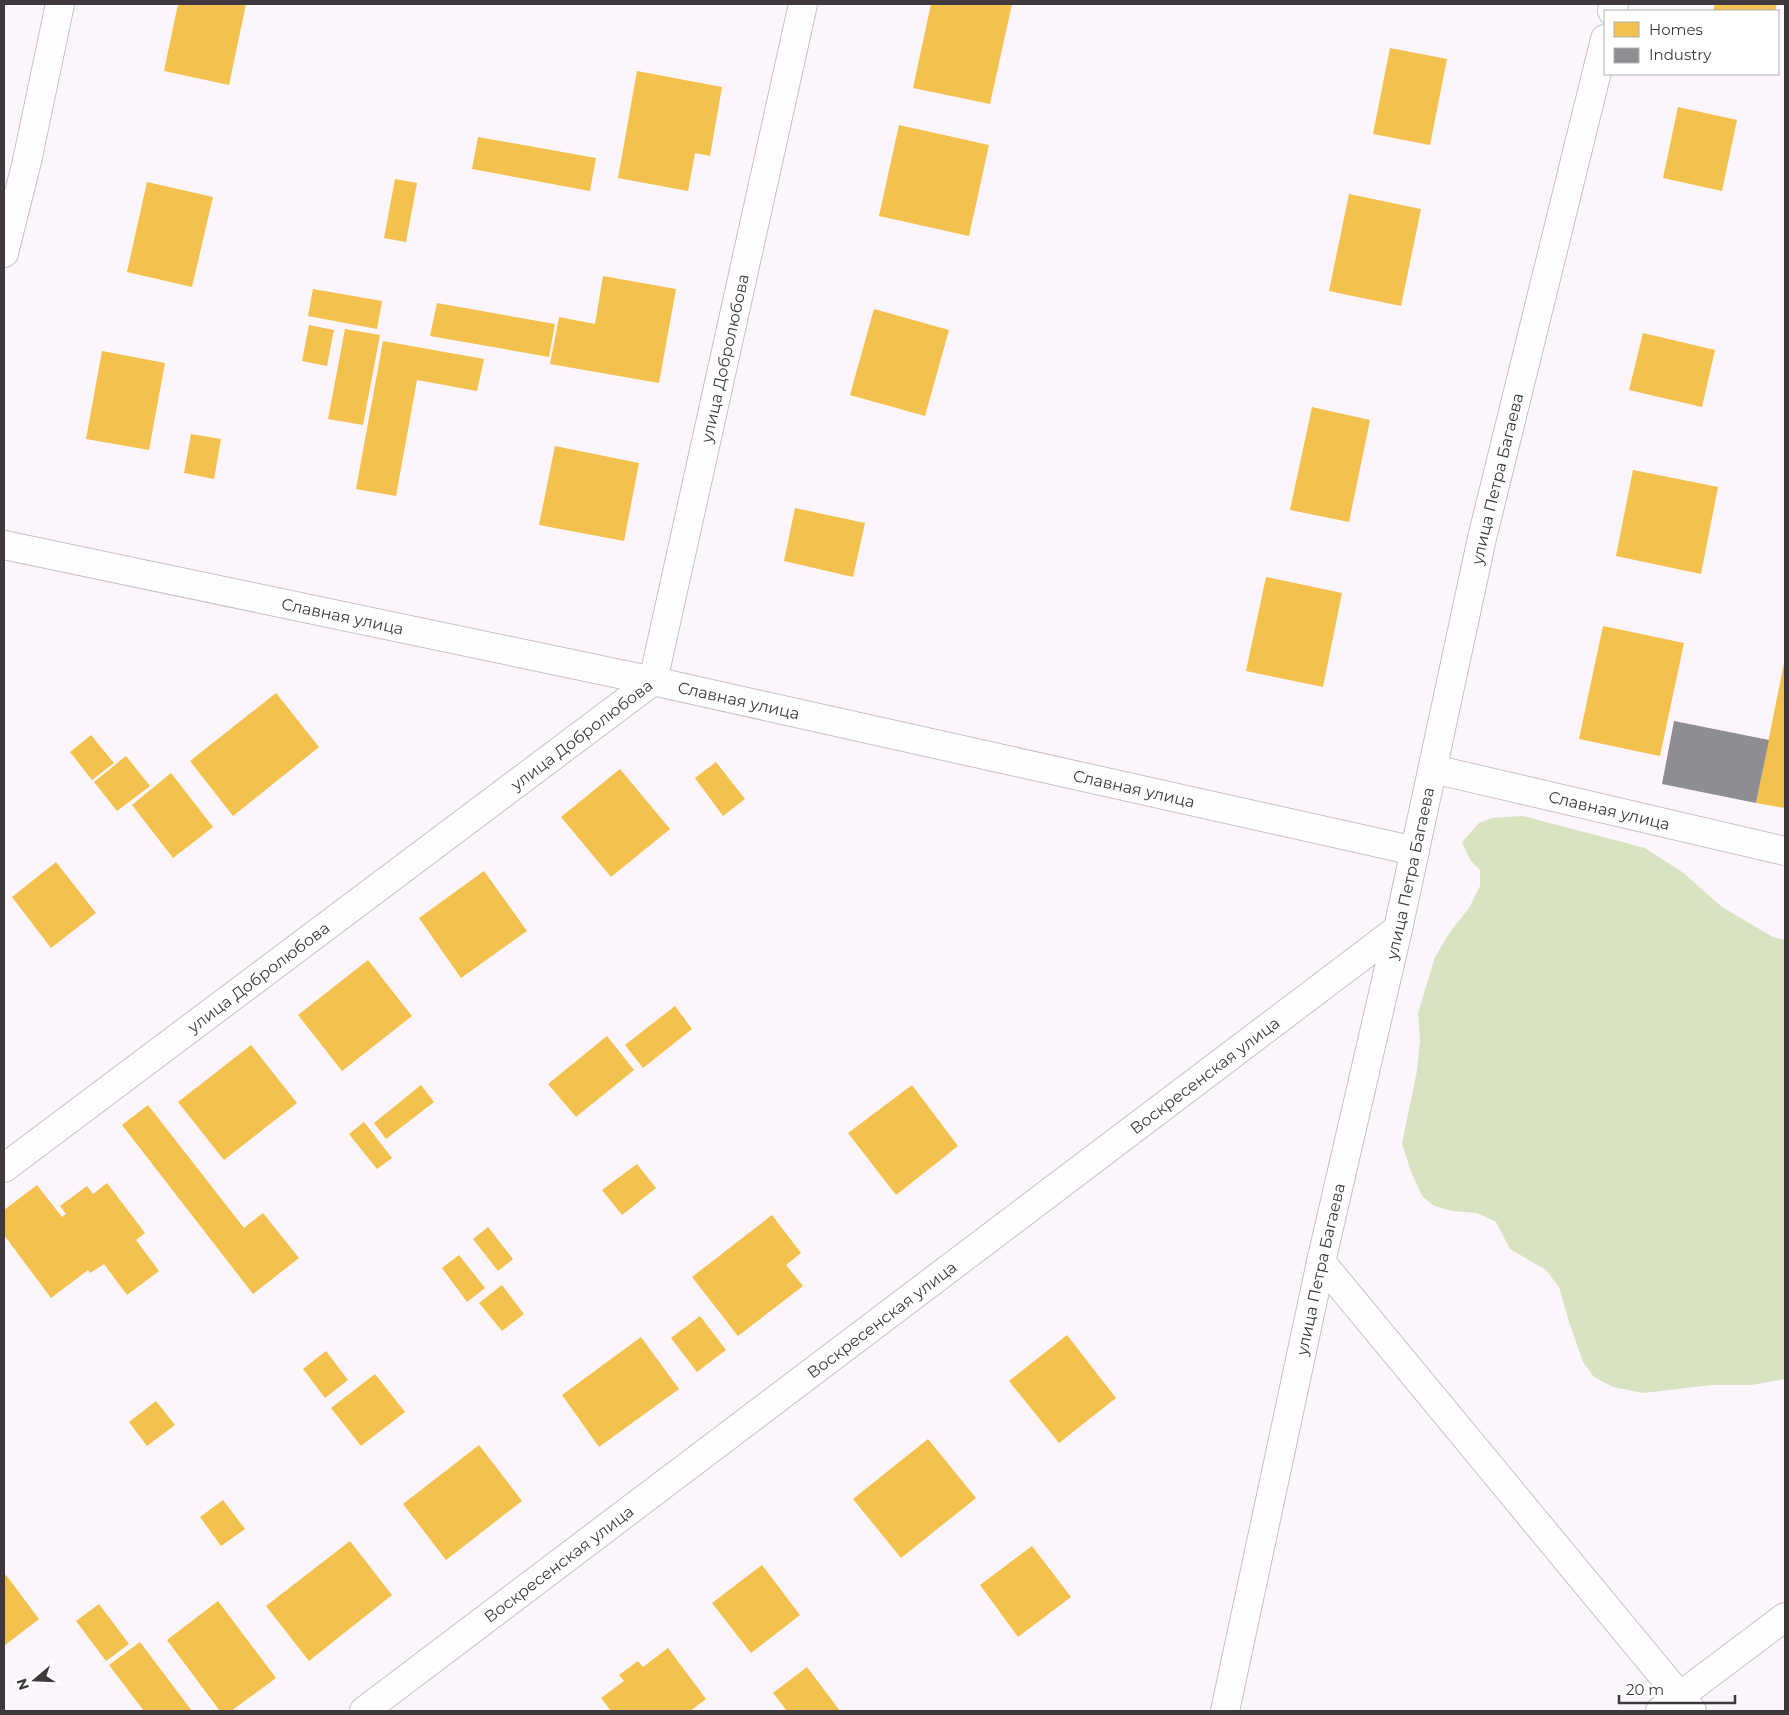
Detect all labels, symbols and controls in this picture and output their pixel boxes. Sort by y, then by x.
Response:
legend [1604,10,1779,75]
text: Homes [1649,20,1703,39]
text: Industry [1649,45,1712,64]
street label: улица Добролюбова [696,272,752,445]
street label: улица Петра Багаева [1467,391,1527,567]
street label: Славная улица [280,594,405,638]
street label: улица Добролюбова [506,675,656,795]
street label: Славная улица [676,677,802,723]
street label: Славная улица [1071,766,1197,811]
street label: улица Петра Багаева [1382,785,1438,962]
street label: Славная улица [1547,787,1672,833]
street label: улица Добролюбова [183,918,333,1037]
street label: Воскресенская улица [1126,1013,1283,1138]
street label: улица Петра Багаева [1292,1181,1348,1358]
street label: Воскресенская улица [803,1257,960,1382]
street label: Воскресенская улица [480,1501,637,1626]
north arrow [10,1655,60,1705]
scale bar [1619,1672,1735,1704]
text: N [12,1676,33,1693]
text: 20 m [1626,1680,1664,1699]

